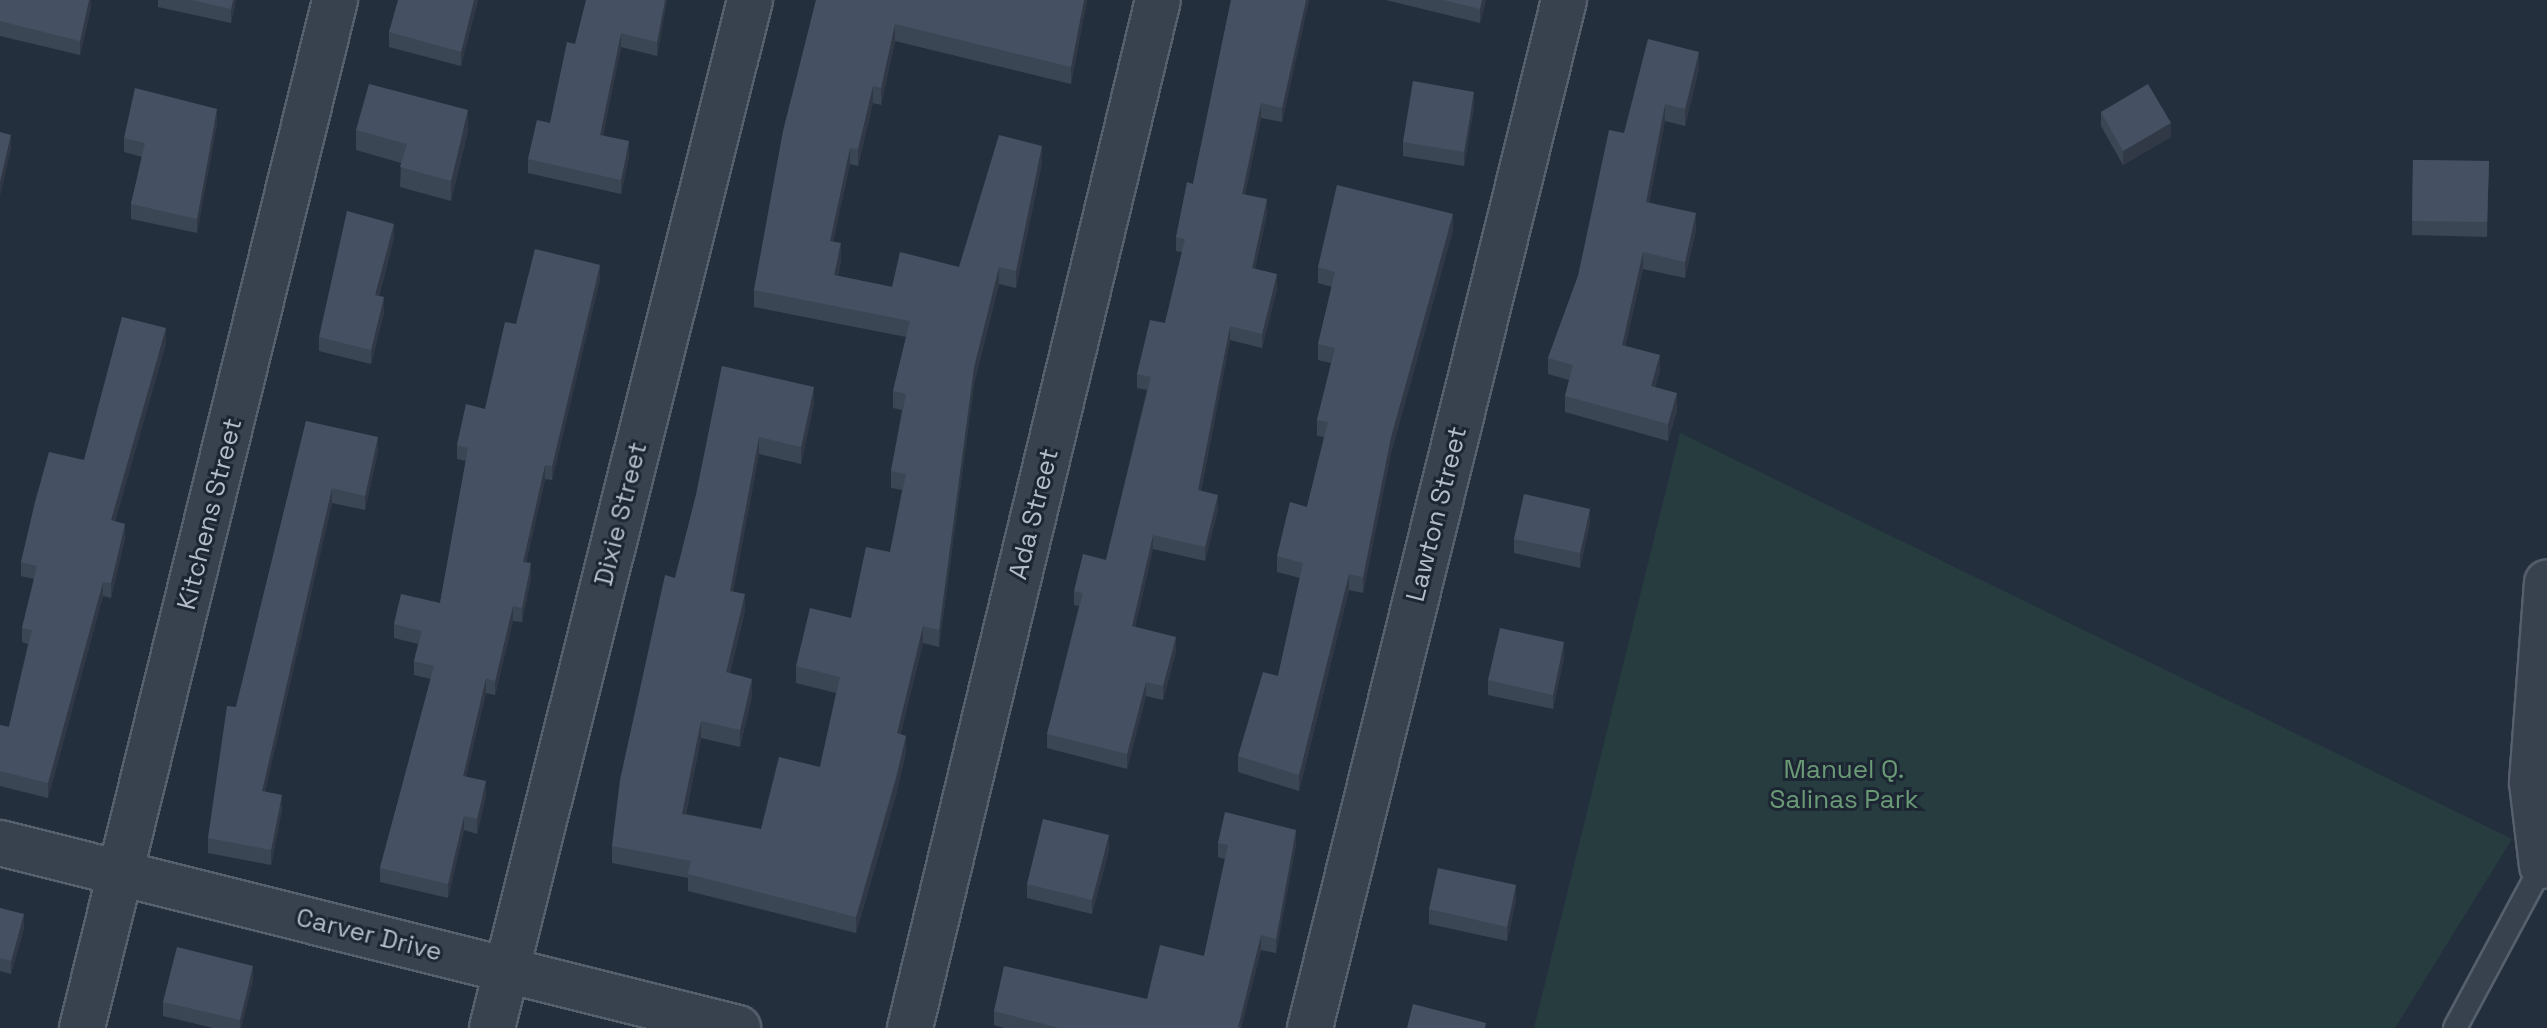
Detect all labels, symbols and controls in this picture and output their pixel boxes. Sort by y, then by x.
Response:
street label: Kitchens Street [171,415,249,613]
street label: Lawton Street [1400,423,1474,605]
street label: Dixie Street [588,439,654,589]
street label: Ada Street [1003,445,1065,583]
park label: Manuel Q. Salinas Park [1770,754,1918,816]
street label: Carver Drive [293,902,445,968]

